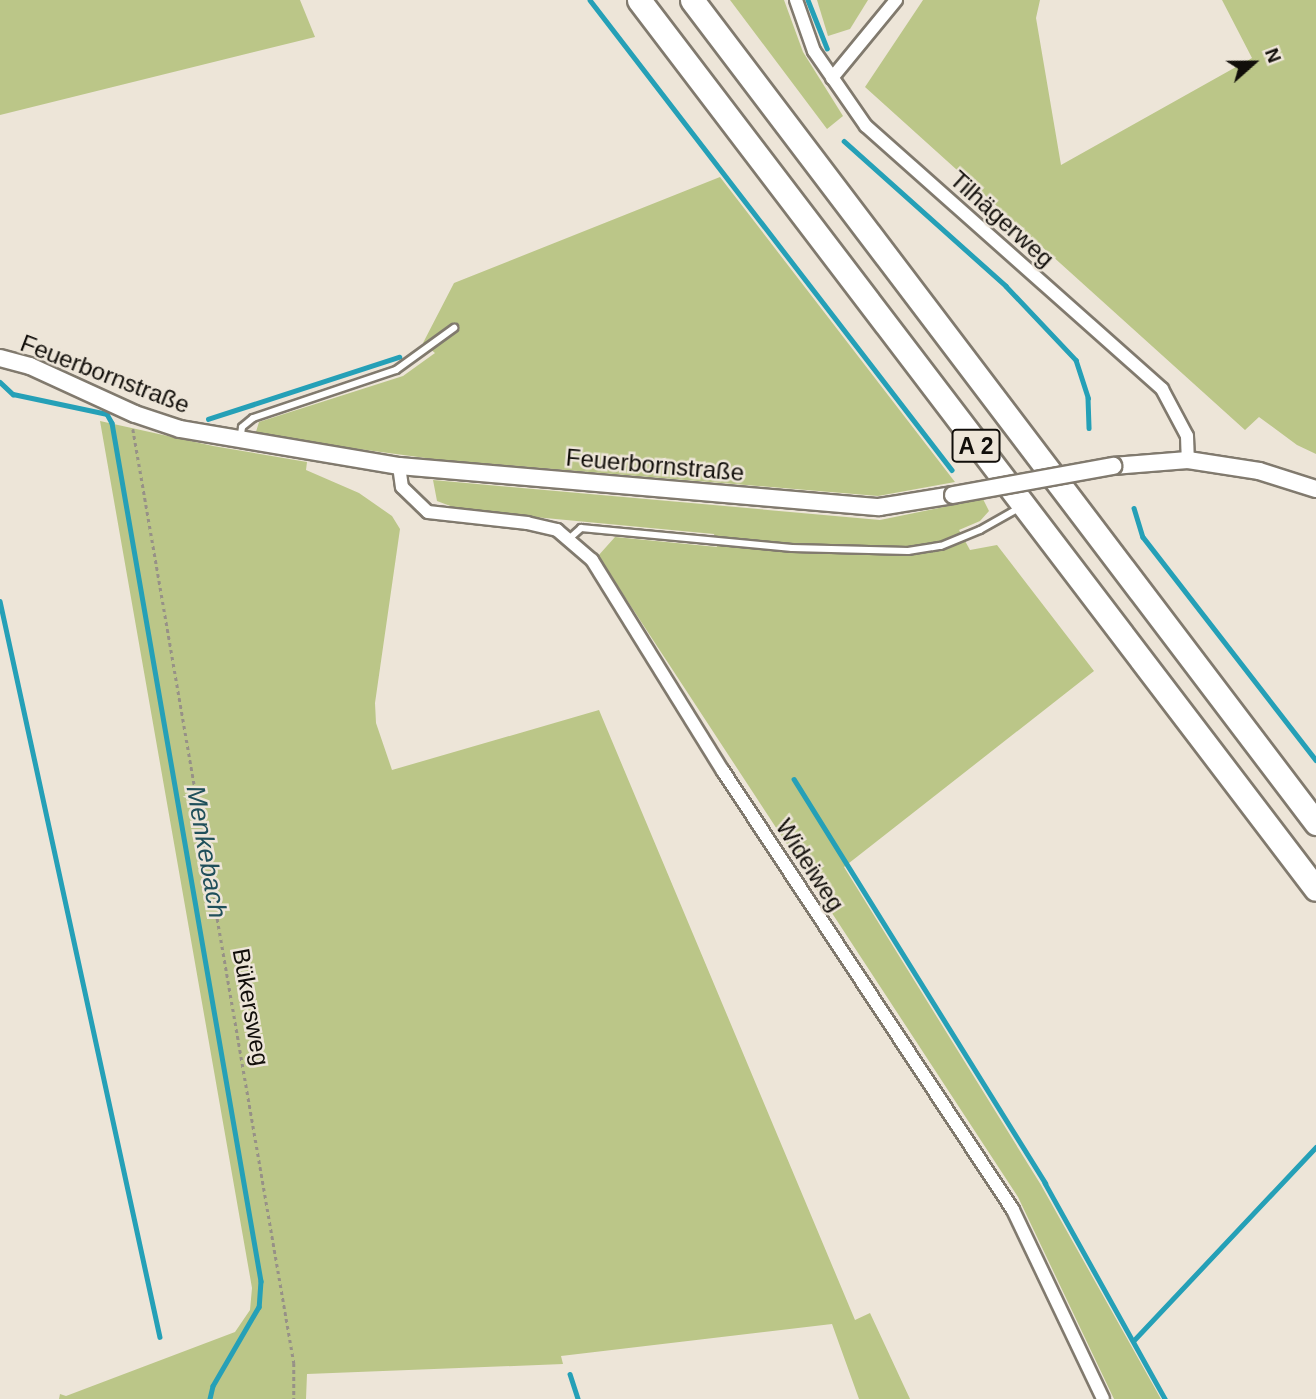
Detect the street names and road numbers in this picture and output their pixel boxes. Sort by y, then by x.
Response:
street label: Tilhägerweg [944,165,1060,273]
street label: Feuerbornstraße [16,329,194,419]
road number: A 2 [950,426,1002,466]
street label: Feuerbornstraße [565,443,745,487]
street label: Wideiweg [770,814,850,916]
street label: Bükersweg [227,946,275,1068]

